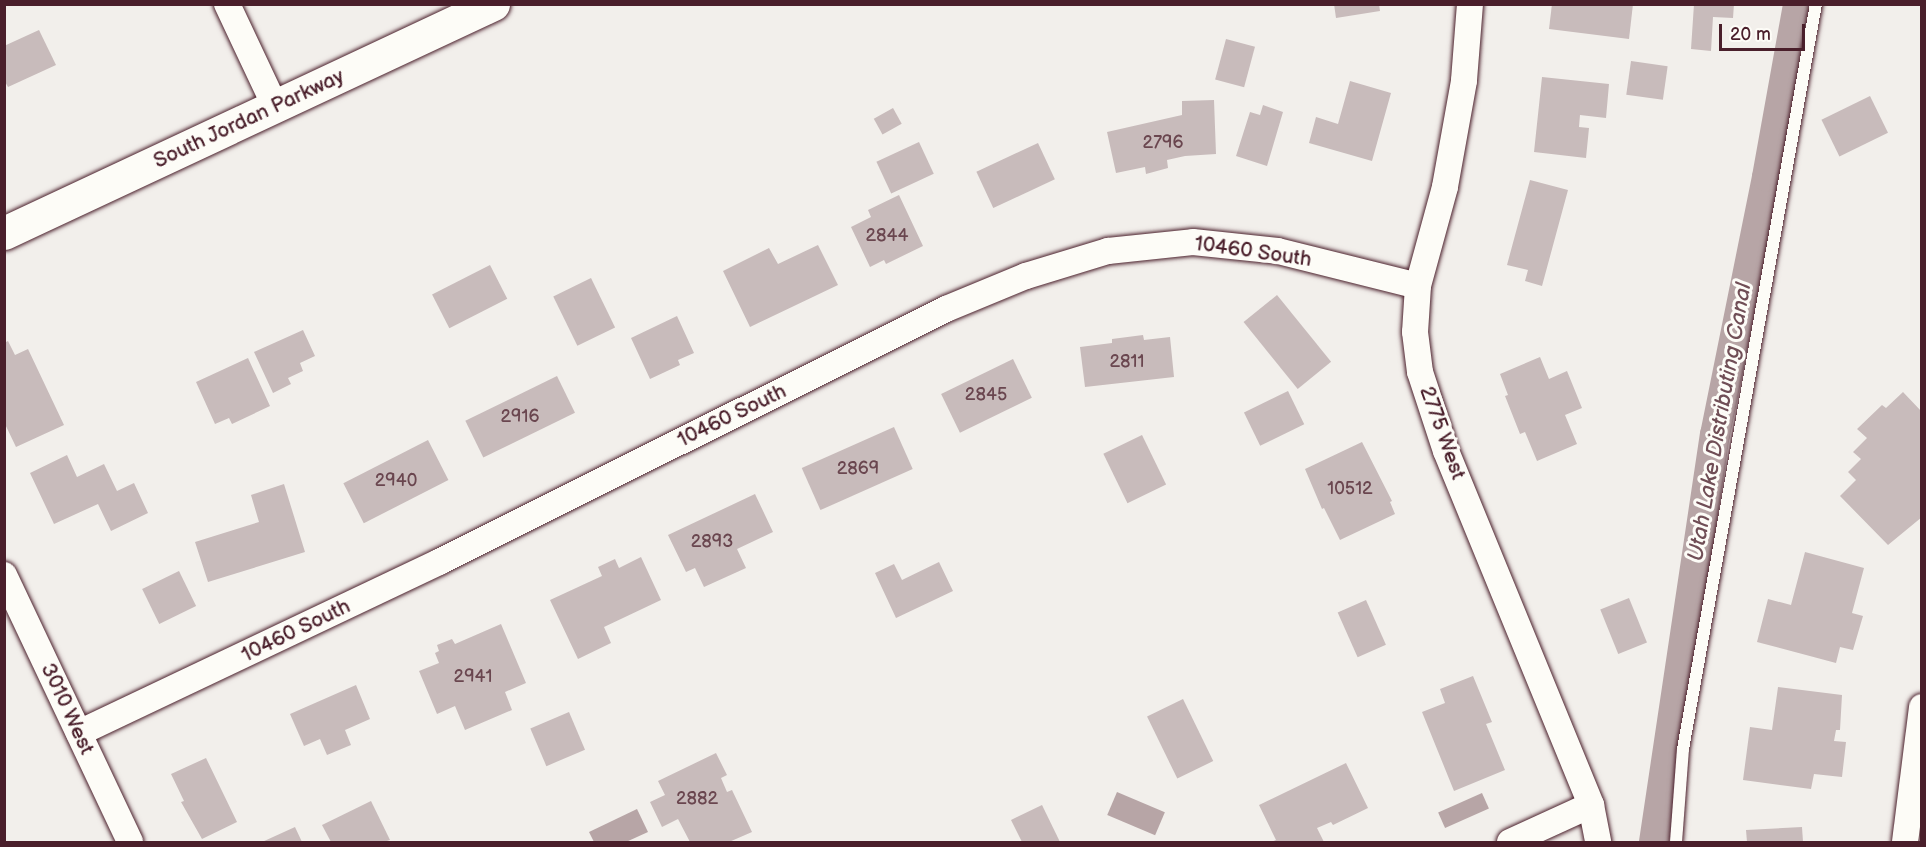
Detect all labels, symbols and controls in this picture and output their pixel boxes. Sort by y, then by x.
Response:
scale bar [1722,12,1808,50]
text: 20 m [1730,24,1771,45]
street label: South Jordan Parkway [149,64,349,174]
house number: 2796 [1143,132,1183,154]
house number: 2844 [865,225,909,247]
street label: 10460 South [1193,231,1313,273]
water label: Utah Lake Distributing Canal [1683,281,1757,563]
house number: 2811 [1109,351,1145,373]
street label: 10460 South [673,379,791,453]
street label: 2775 West [1413,383,1471,483]
house number: 2845 [965,384,1007,406]
house number: 2916 [501,406,539,428]
house number: 2869 [837,458,879,480]
house number: 2940 [375,470,417,492]
house number: 10512 [1327,478,1373,500]
house number: 2893 [691,531,733,553]
street label: 10460 South [237,594,355,668]
street label: 3010 West [35,659,99,759]
house number: 2941 [454,666,492,688]
house number: 2882 [676,788,718,810]

